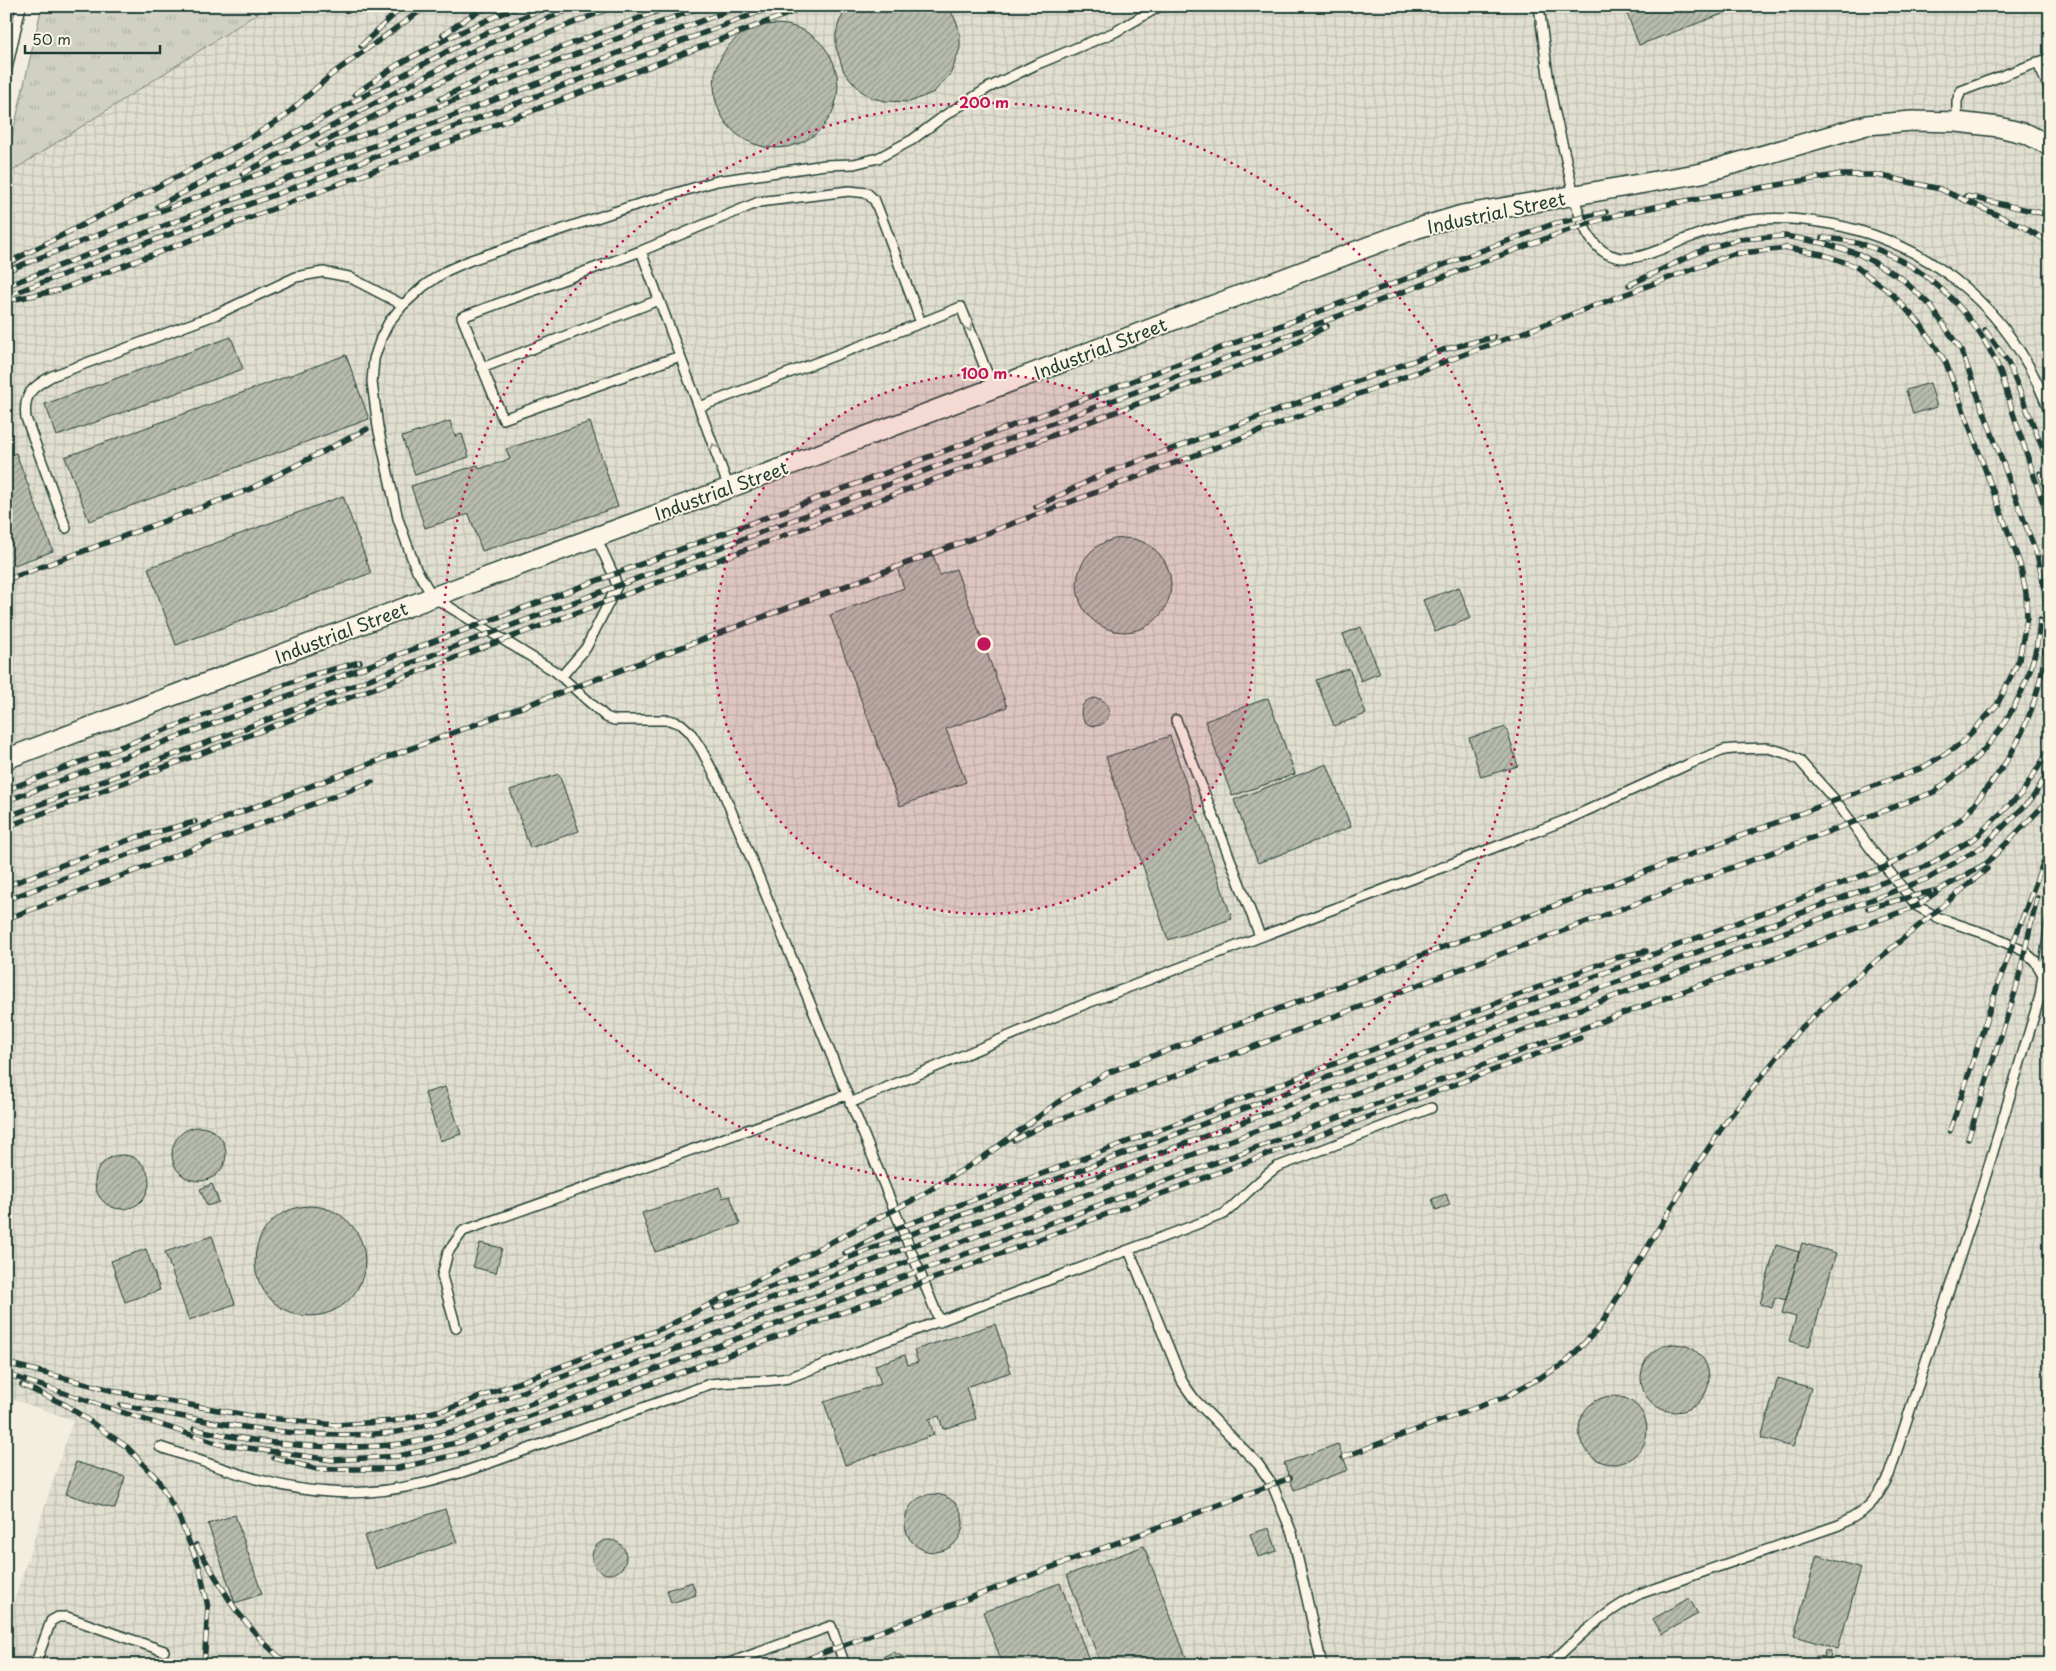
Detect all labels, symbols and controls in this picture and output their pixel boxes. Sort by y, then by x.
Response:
scale bar [25,22,160,54]
text: 50 m [32,27,71,50]
text: 200 m [959,90,1009,113]
street label: Industrial Street [1424,184,1568,240]
street label: Industrial Street [1029,310,1171,386]
one-way arrow [963,323,974,332]
text: 100 m [961,361,1007,384]
one-way arrow [710,443,720,452]
street label: Industrial Street [650,453,792,527]
street label: Industrial Street [270,594,412,670]
centre of rings [975,635,993,653]

